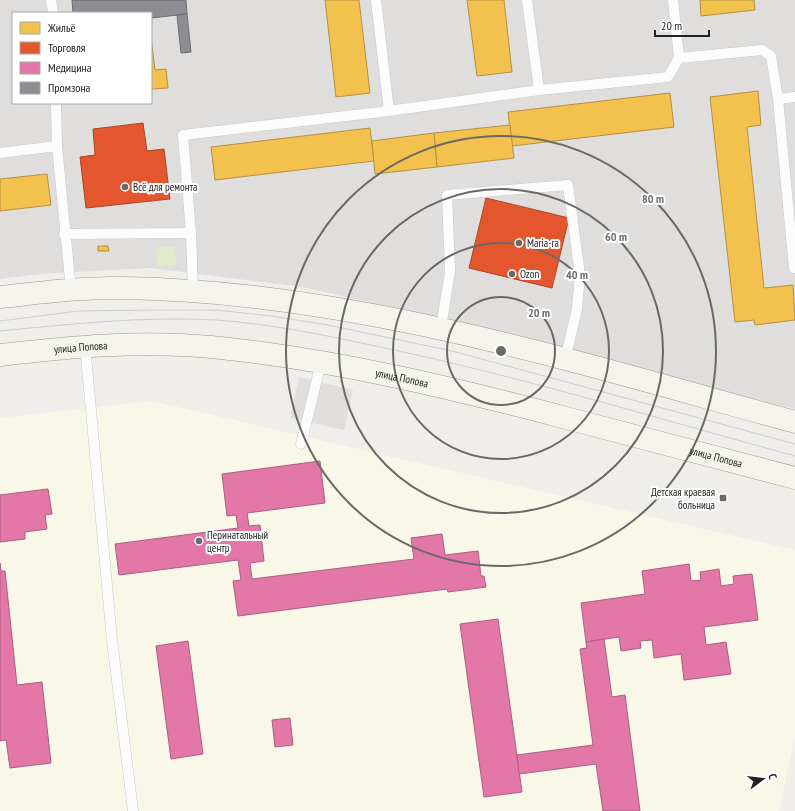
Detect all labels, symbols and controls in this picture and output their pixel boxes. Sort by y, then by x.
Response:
legend [12,12,152,104]
scale bar [655,12,709,38]
text: 20 m [661,18,682,33]
text: Жильё [47,20,75,35]
text: Торговля [48,40,86,55]
text: Медицина [48,60,92,75]
text: Промзона [48,80,91,95]
place label: Всё для ремонта [133,180,197,194]
marker: Всё для ремонта [120,182,130,192]
text: 80 m [642,191,664,206]
text: 60 m [605,229,627,244]
place label: Maria-ra [527,236,559,250]
marker: Maria-ra [514,238,524,248]
place label: Ozon [520,267,539,281]
text: 40 m [566,267,588,282]
marker: Ozon [507,269,517,279]
text: 20 m [528,305,550,320]
street label: улица Попова [53,338,108,356]
centre of rings [494,344,508,358]
street label: улица Попова [374,366,430,391]
street label: улица Попова [688,443,744,471]
place label: Детская краевая больница [651,485,715,512]
marker: Детская краевая больница [718,493,728,503]
place label: Перинатальный центр [207,528,268,555]
marker: Перинатальный центр [194,536,204,546]
north arrow [743,759,783,799]
text: С [765,772,780,781]

